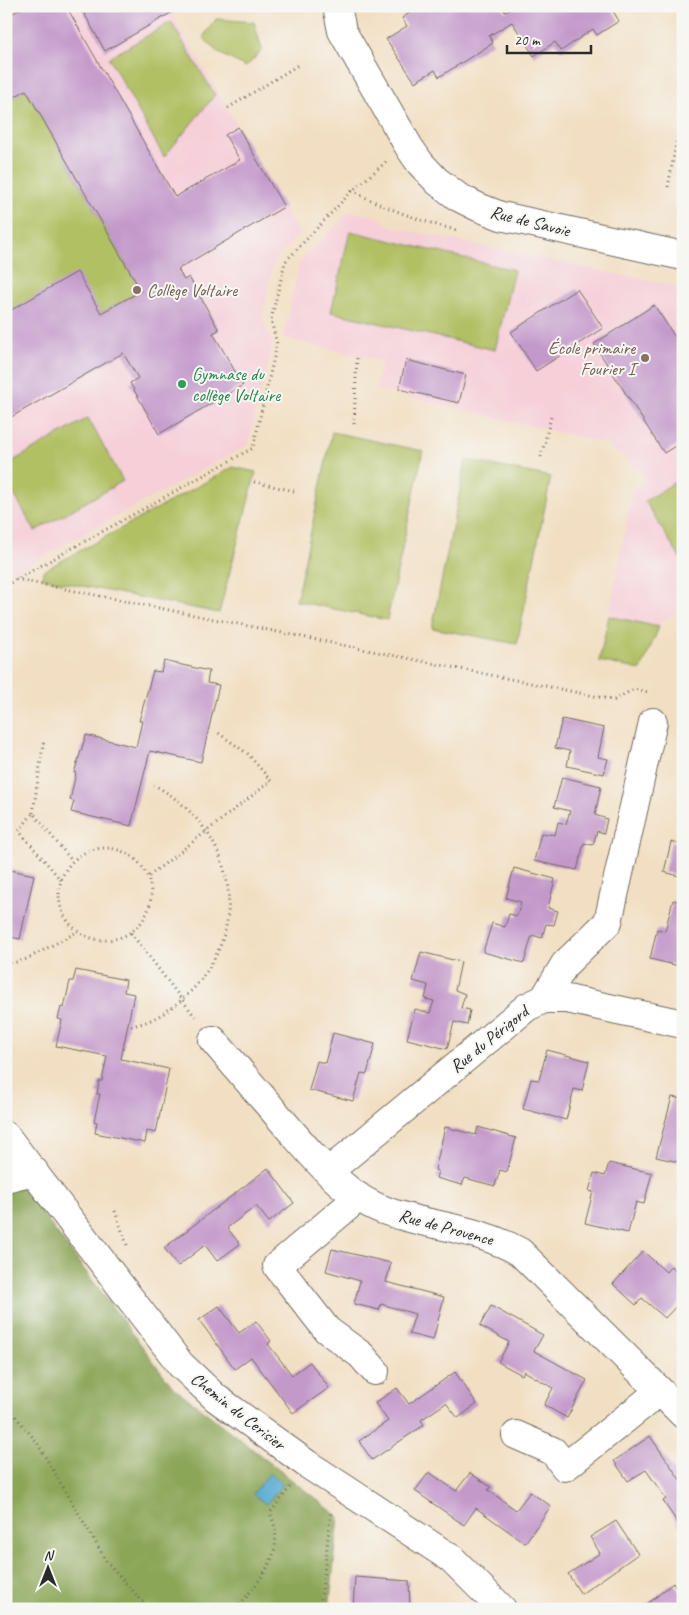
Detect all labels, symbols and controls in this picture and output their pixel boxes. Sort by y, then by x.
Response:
scale bar [507,22,590,54]
text: 20 m [514,31,541,50]
street label: Rue de Savoie [488,201,573,242]
place label: Collège Voltaire [147,279,238,301]
marker: Collège Voltaire [131,284,143,296]
place label: École primaire Fourier I [548,337,639,380]
marker: École primaire Fourier I [639,352,651,364]
place label: Gymnase du collège Voltaire [192,363,281,406]
marker: Gymnase du collège Voltaire [176,378,188,390]
street label: Rue du Périgord [445,999,535,1077]
street label: Rue de Provence [397,1204,497,1250]
street label: Chemin du Cerisier [186,1367,292,1456]
north arrow [22,1542,72,1592]
text: N [44,1547,55,1564]

